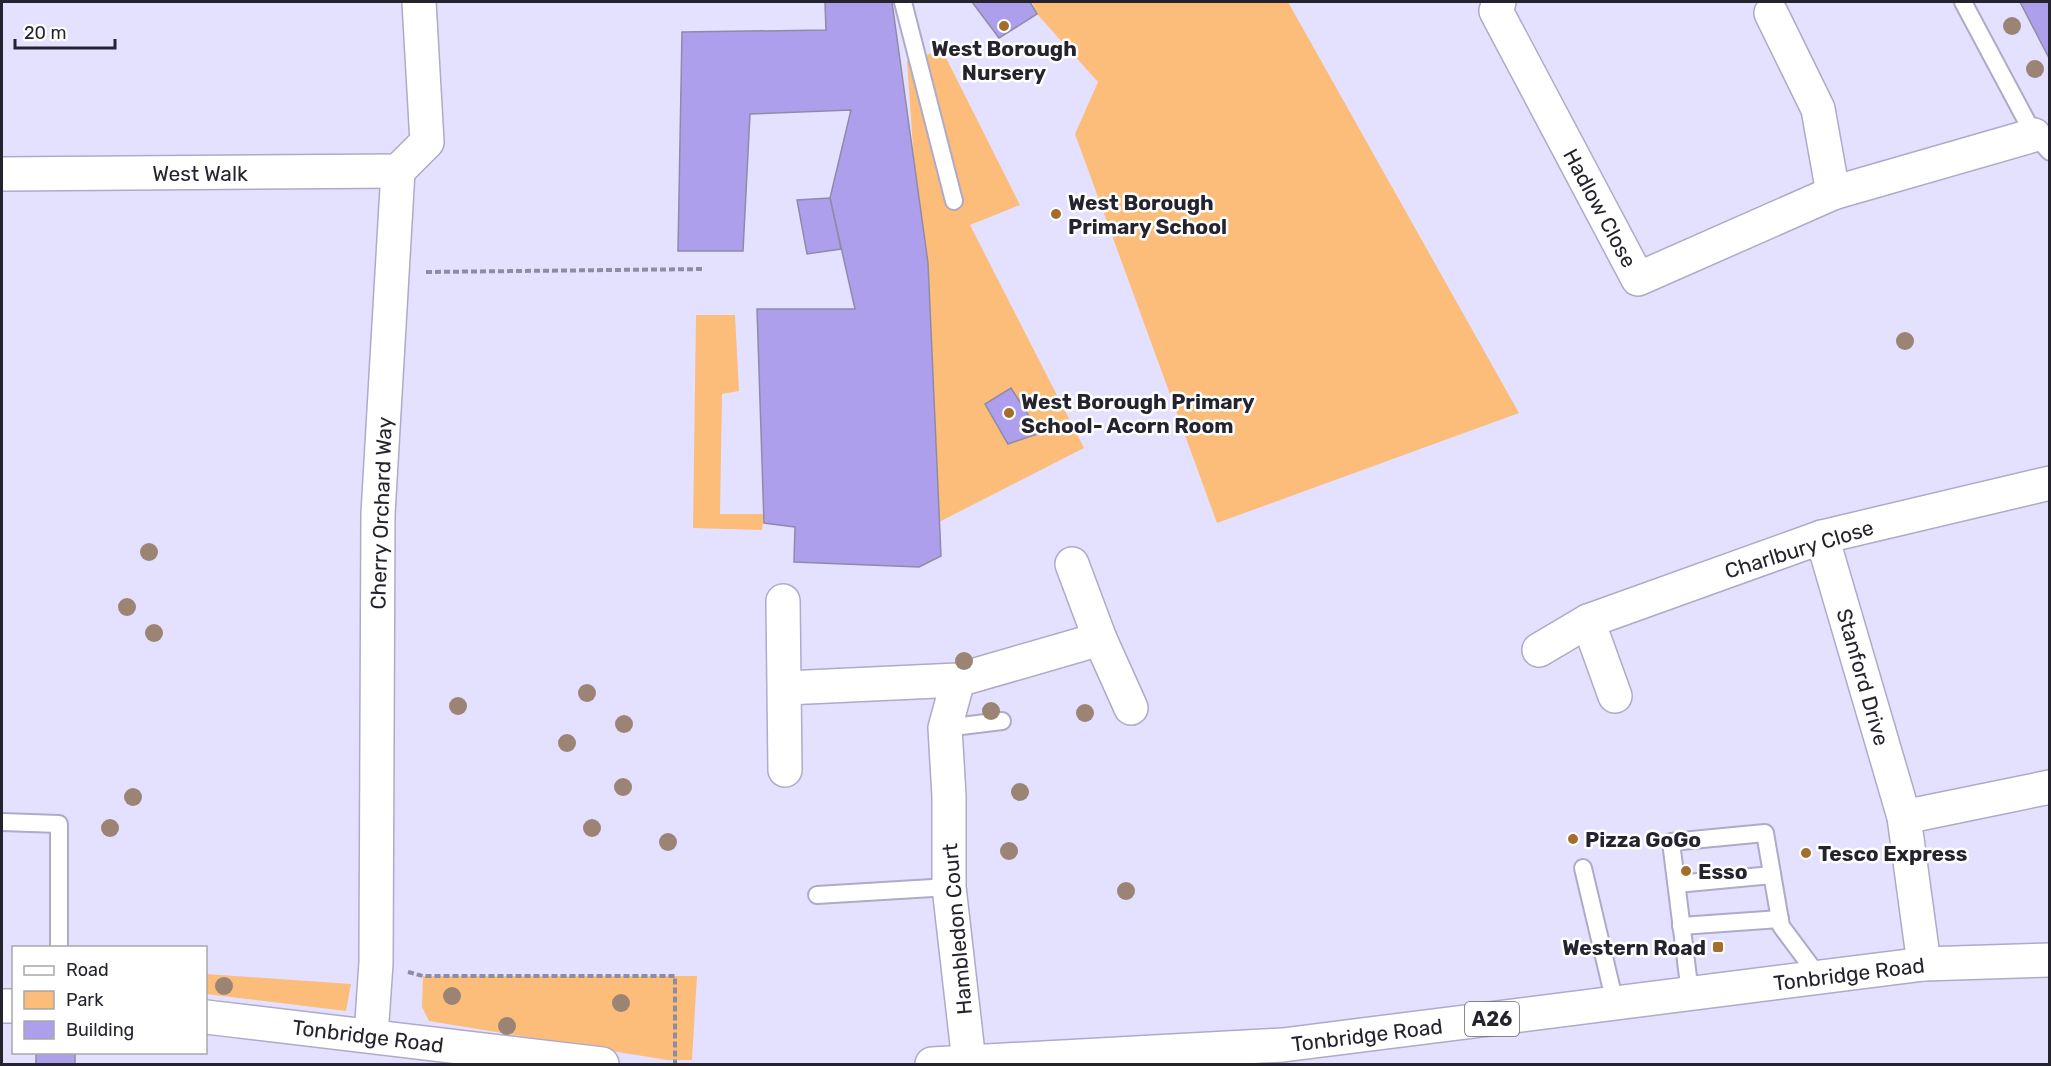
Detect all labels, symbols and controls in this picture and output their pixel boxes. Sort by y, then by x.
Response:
scale bar [15,12,116,50]
marker: West Borough Nursery [997,19,1011,33]
text: 20 m [24,22,66,44]
place label: West Borough Nursery [931,36,1077,85]
street label: Hadlow Close [1558,144,1642,272]
street label: West Walk [152,161,248,186]
place label: West Borough Primary School [1068,190,1227,239]
marker: West Borough Primary School [1049,207,1063,221]
place label: West Borough Primary School- Acorn Room [1021,389,1255,438]
marker: West Borough Primary School- Acorn Room [1002,406,1016,420]
street label: Cherry Orchard Way [365,416,397,610]
street label: Charlbury Close [1722,514,1876,584]
street label: Stanford Drive [1832,606,1894,748]
place label: Pizza GoGo [1585,827,1701,852]
marker: Pizza GoGo [1566,832,1580,846]
place label: Tesco Express [1818,841,1967,866]
street label: Hambledon Court [937,842,977,1016]
marker: Tesco Express [1799,846,1813,860]
place label: Esso [1698,859,1747,884]
marker: Esso [1679,864,1693,878]
place label: Western Road [1562,935,1706,960]
marker: Western Road [1711,940,1725,954]
legend [12,946,207,1054]
street label: Tonbridge Road [1772,952,1926,996]
text: Road [66,959,109,981]
text: Park [66,989,104,1011]
road number: A26 [1465,1002,1519,1036]
street label: Tonbridge Road [1290,1013,1444,1057]
street label: Tonbridge Road [291,1014,445,1058]
text: Building [66,1019,134,1041]

